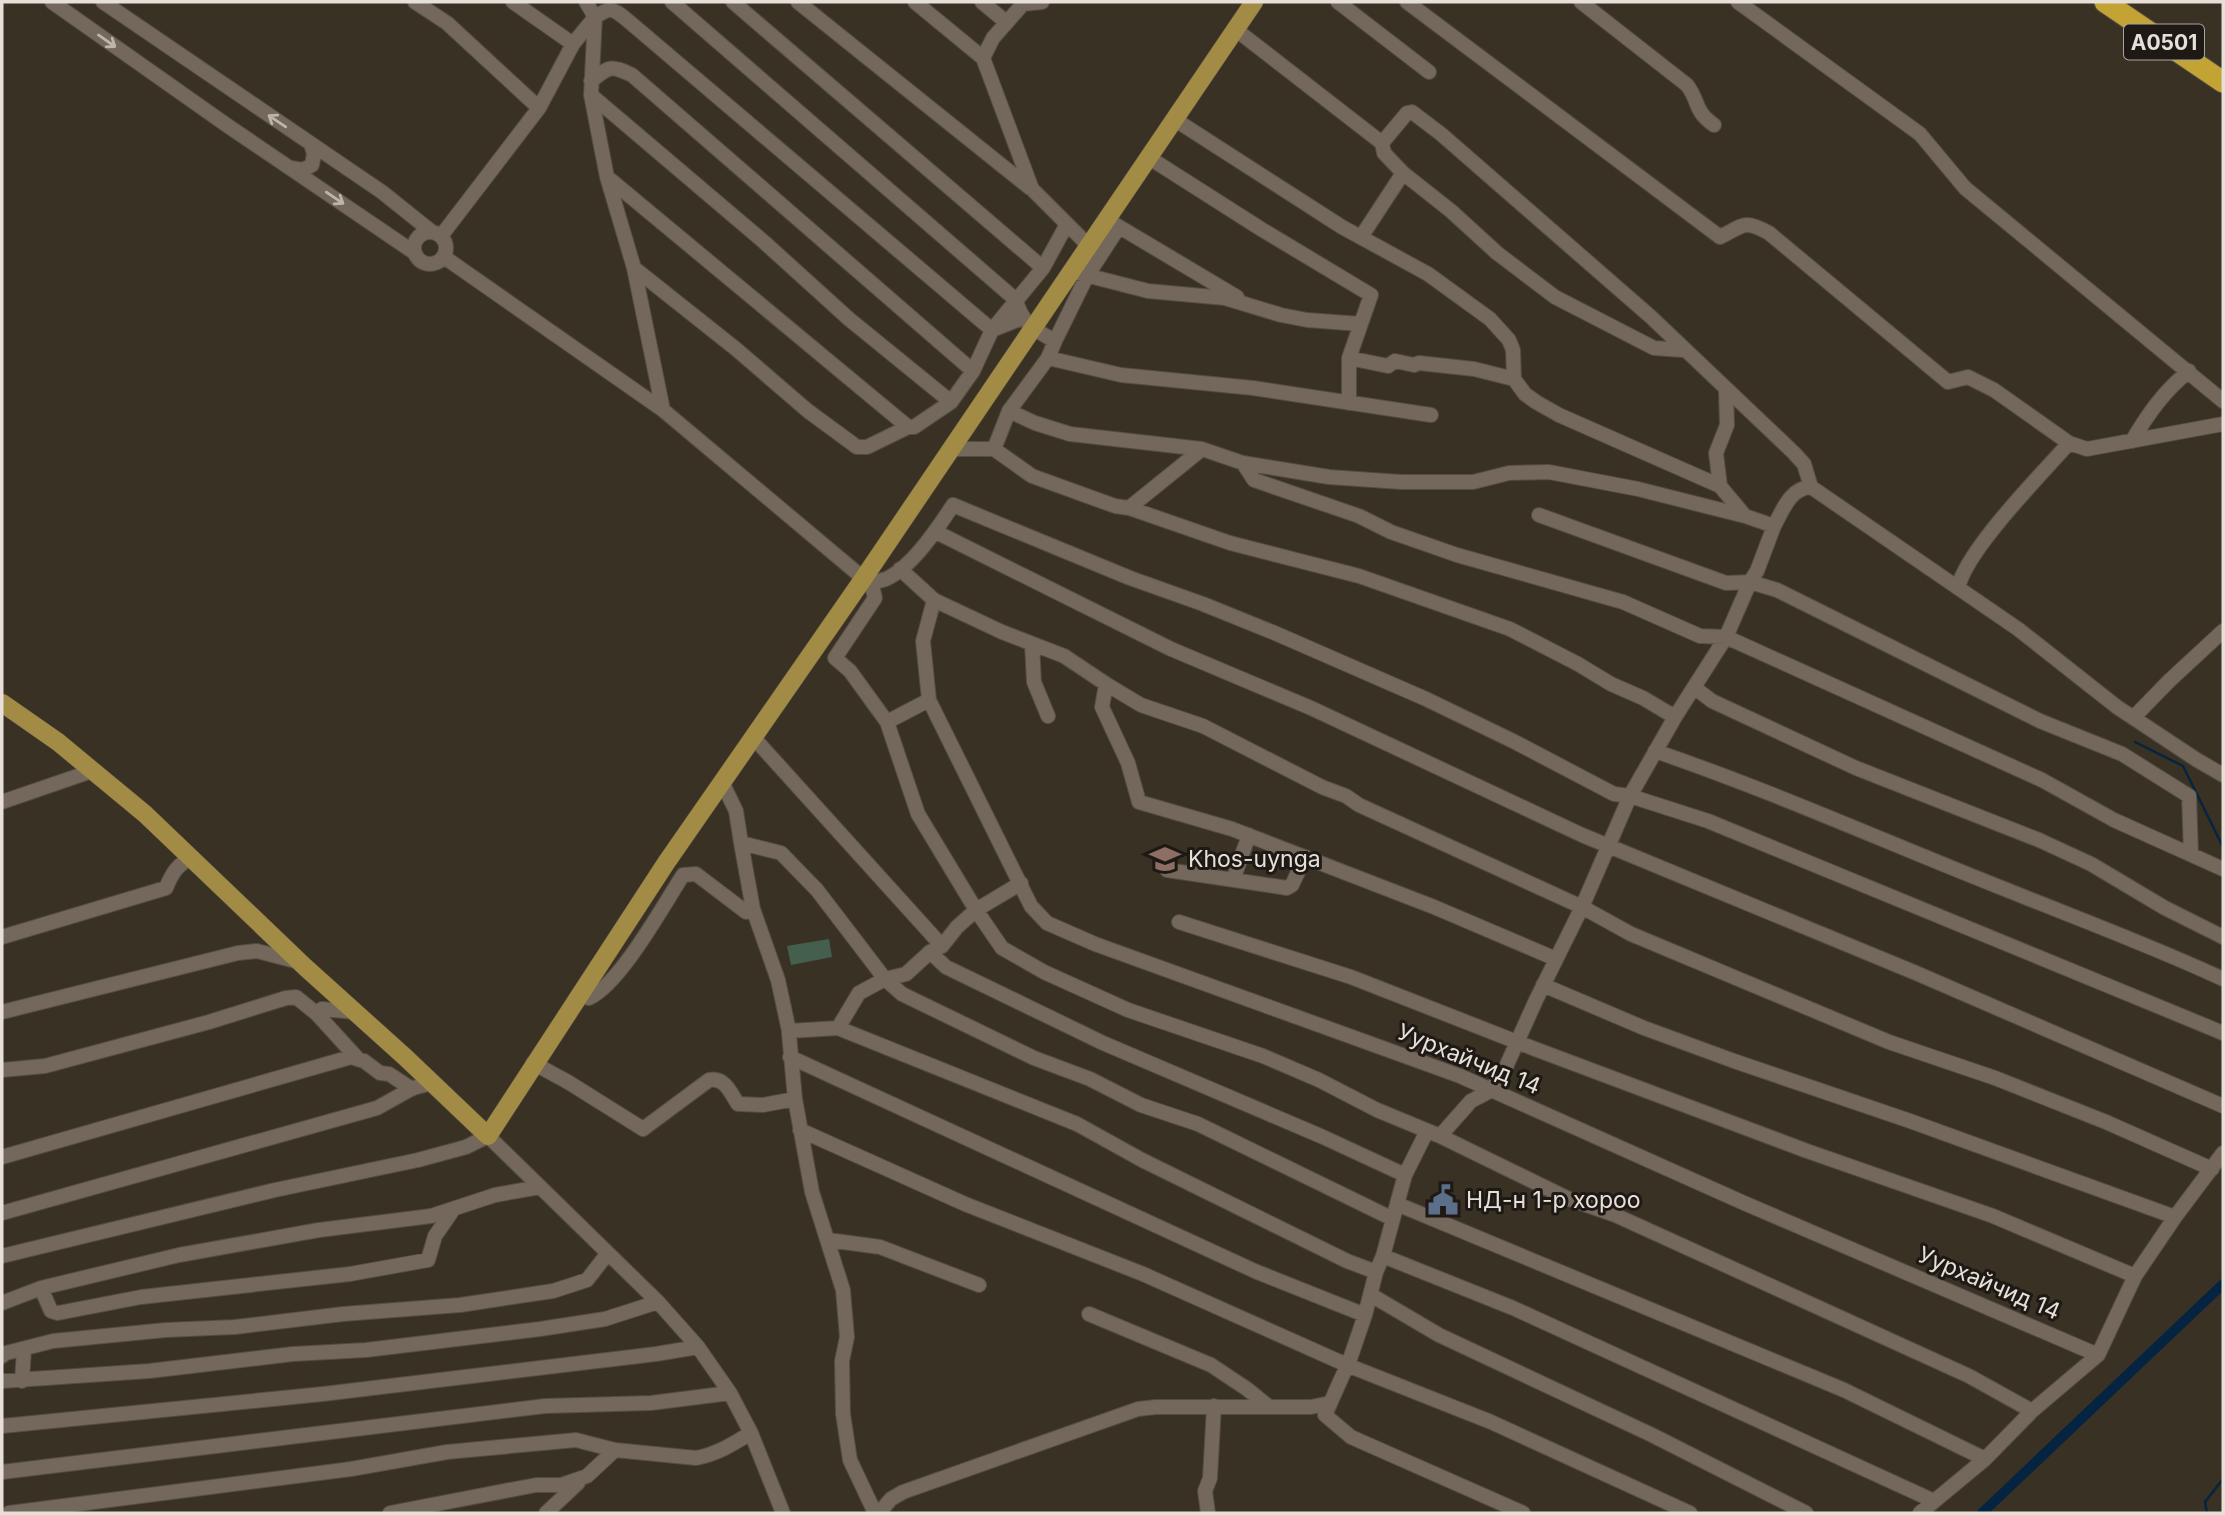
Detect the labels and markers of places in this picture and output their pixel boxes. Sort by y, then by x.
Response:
school or university icon: Khos-uynga [1148,842,1182,876]
place label: Khos-uynga [1188,845,1321,873]
public building icon: НД-н 1-р хороо [1426,1183,1460,1217]
place label: НД-н 1-р хороо [1466,1186,1641,1214]

